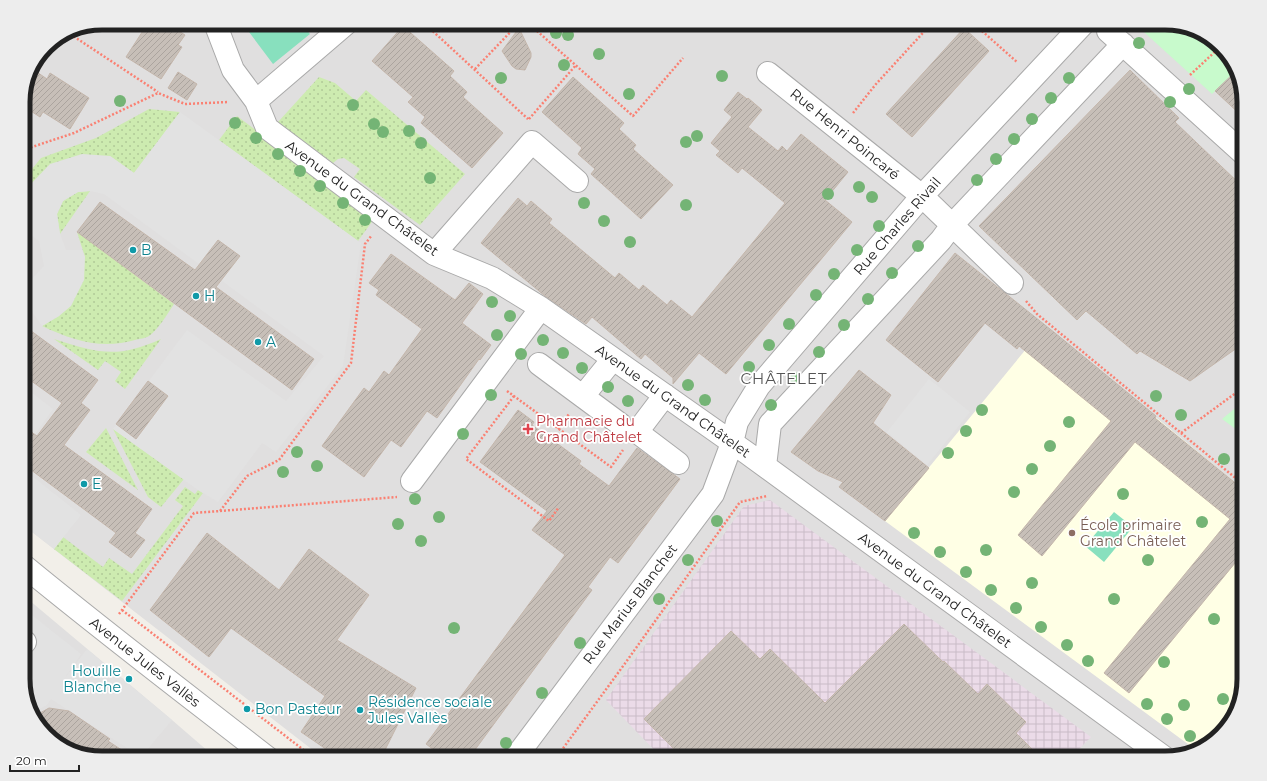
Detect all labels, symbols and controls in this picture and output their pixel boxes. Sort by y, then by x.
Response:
street label: Rue Henri Poincaré [787,84,903,184]
street label: Avenue du Grand Châtelet [282,136,442,260]
street label: Rue Charles Rivail [849,173,945,279]
place label: B [141,241,152,259]
marker: B [128,245,138,255]
place label: H [204,287,215,305]
marker: H [191,291,201,301]
place label: A [266,333,277,351]
marker: A [253,337,263,347]
street label: Avenue du Grand Châtelet [592,340,754,462]
district label: CHÂTELET [740,369,828,388]
place label: Pharmacie du Grand Châtelet [536,412,642,446]
marker: Pharmacie du Grand Châtelet [523,424,533,434]
place label: E [92,475,101,493]
marker: E [79,479,89,489]
place label: École primaire Grand Châtelet [1080,516,1186,550]
street label: Avenue du Grand Châtelet [855,528,1015,652]
marker: École primaire Grand Châtelet [1067,528,1077,538]
street label: Rue Marius Blanchet [579,540,681,668]
street label: Avenue Jules Vallès [86,613,204,711]
place label: Houille Blanche [63,662,121,696]
marker: Houille Blanche [124,674,134,684]
place label: Résidence sociale Jules Vallès [367,693,492,727]
place label: Bon Pasteur [255,700,342,718]
marker: Bon Pasteur [242,704,252,714]
marker: Résidence sociale Jules Vallès [355,705,365,715]
scale bar [10,747,79,773]
text: 20 m [16,753,47,768]

